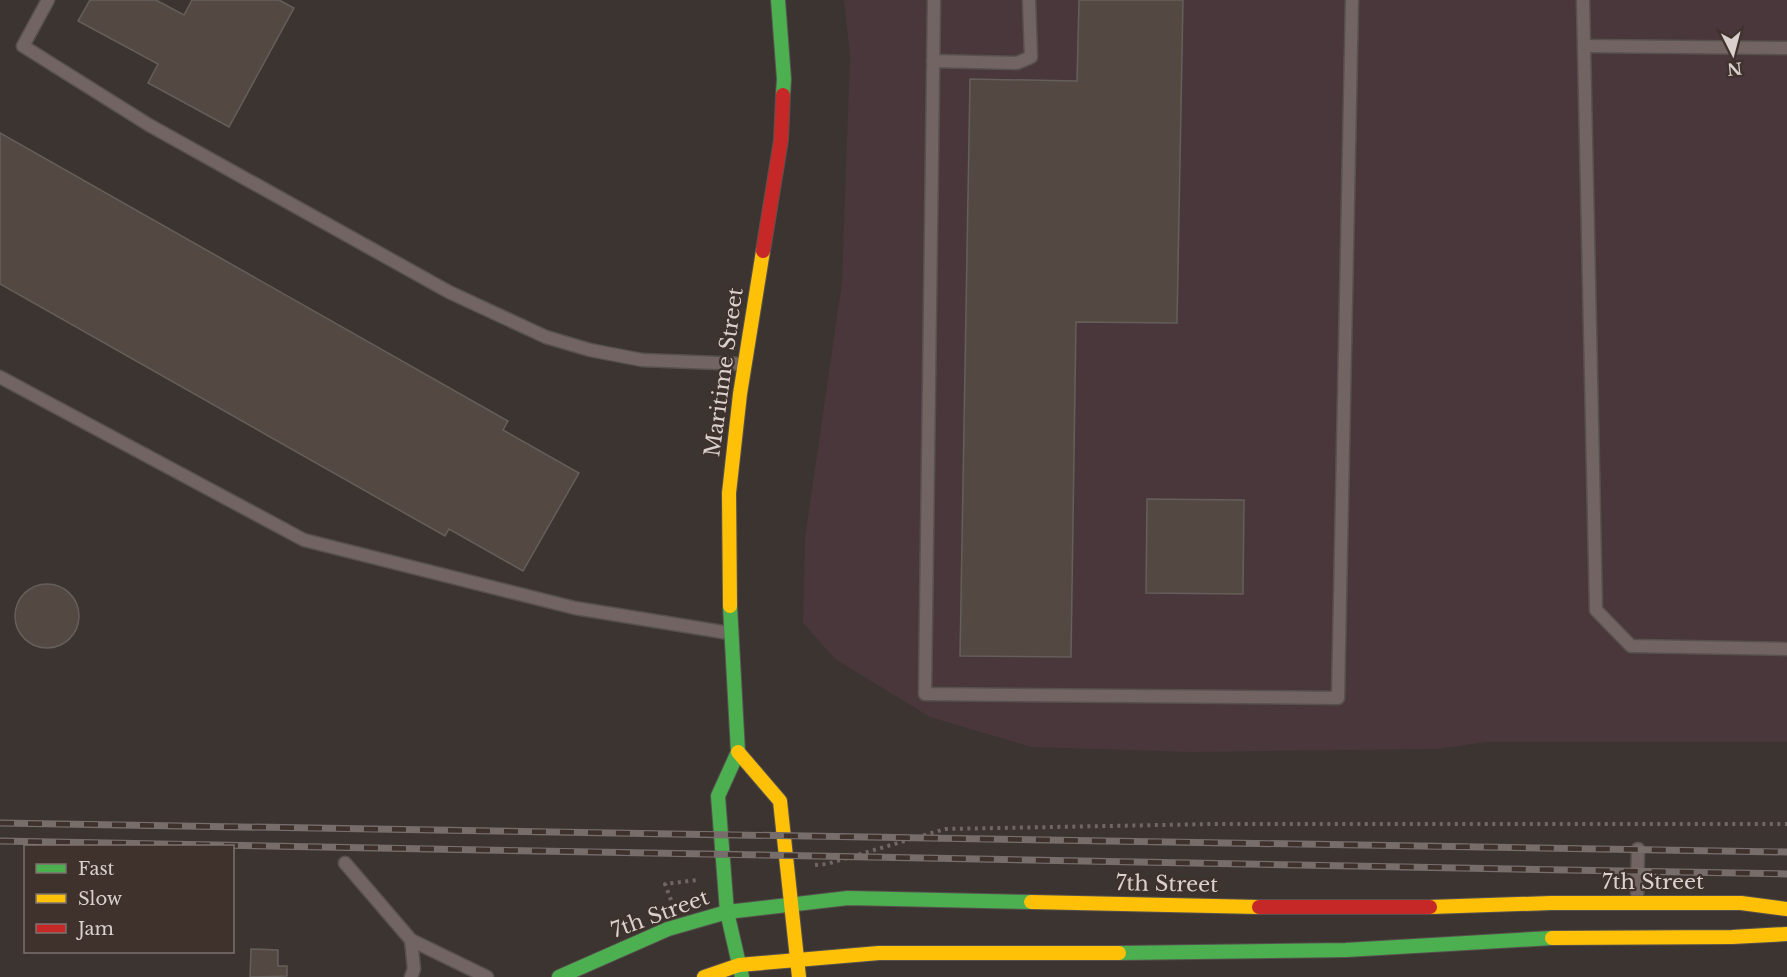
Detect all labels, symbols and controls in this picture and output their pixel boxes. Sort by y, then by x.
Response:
north arrow [1703,24,1763,84]
text: N [1726,58,1743,80]
street label: Maritime Street [699,286,749,458]
legend [24,845,234,953]
text: Fast [78,858,115,880]
street label: 7th Street [1602,869,1704,895]
street label: 7th Street [1116,870,1218,898]
street label: 7th Street [608,884,712,944]
text: Slow [78,888,123,910]
text: Jam [76,918,114,940]

